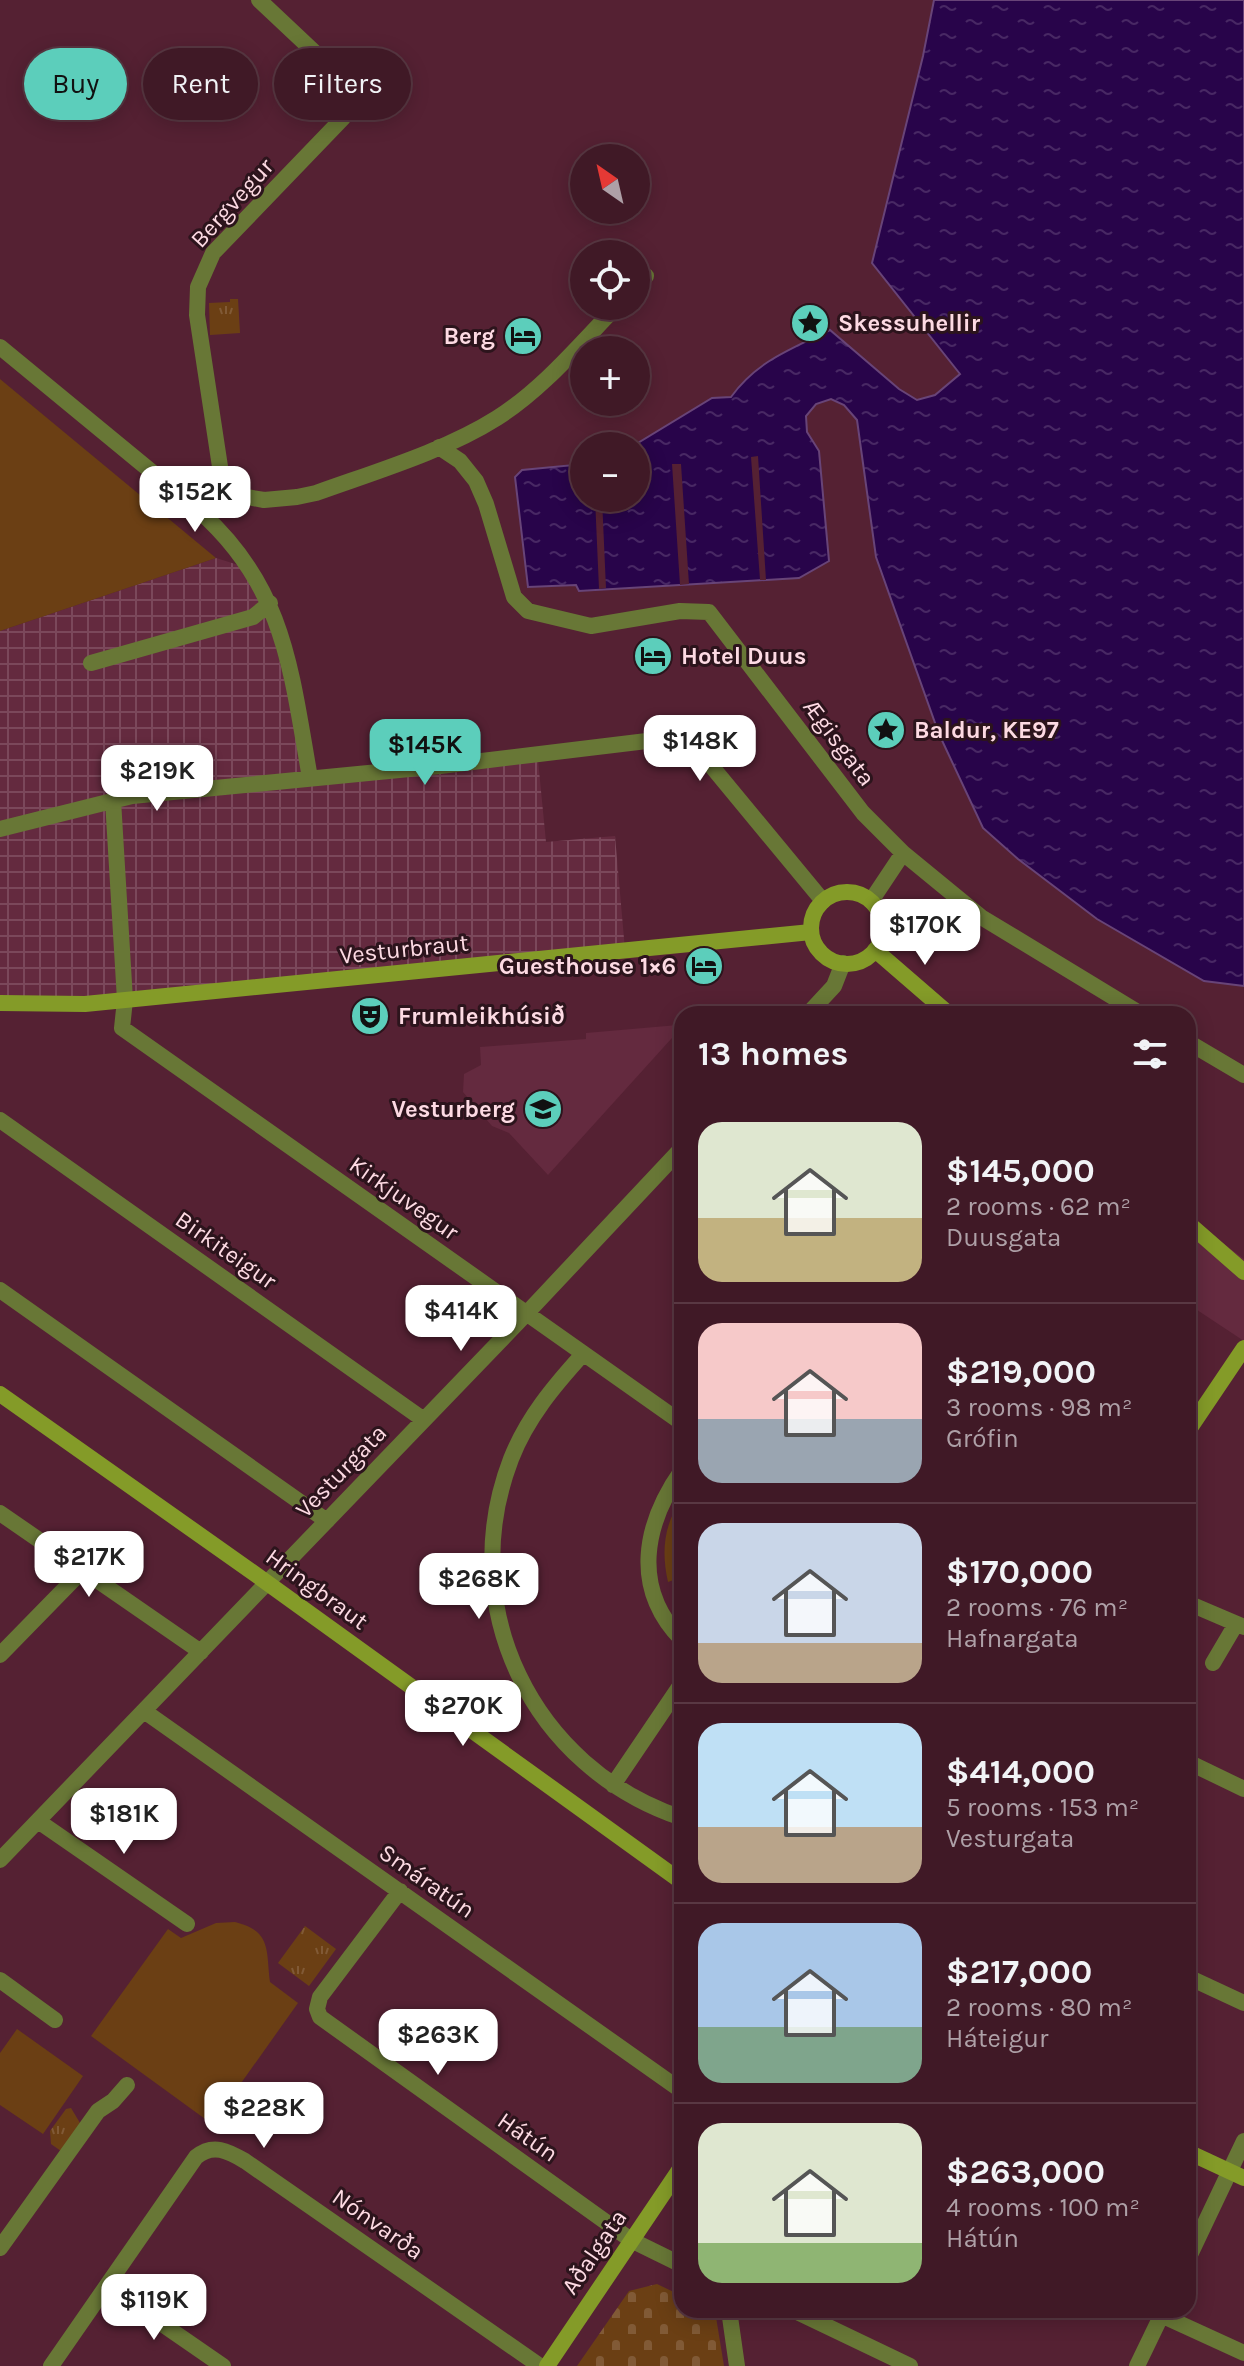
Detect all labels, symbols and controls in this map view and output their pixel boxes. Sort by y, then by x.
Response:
chip: Buy [24,48,127,120]
chip: Rent [143,48,258,120]
chip: Filters [274,48,411,120]
north arrow [570,144,650,224]
map controls [570,144,650,512]
street label: Bergvegur [185,152,279,253]
button: locate [570,240,650,320]
place icon: Skessuhellir [789,302,831,344]
place label: Skessuhellir [838,309,981,337]
hotel icon: Berg [502,315,544,357]
place label: Berg [444,322,495,350]
button: + [570,336,650,416]
button: − [570,432,650,512]
pin: $152K [139,466,251,534]
text: $152K [157,476,233,507]
hotel icon: Hotel Duus [632,635,674,677]
place label: Hotel Duus [681,642,806,670]
street label: Ægisgata [797,693,881,791]
place icon: Baldur, KE97 [865,709,907,751]
pin: $148K [644,715,756,783]
place label: Baldur, KE97 [914,716,1059,744]
pin: $145K [369,719,481,787]
text: $148K [662,725,738,756]
text: $145K [388,729,462,760]
pin: $219K [101,745,213,813]
text: $219K [119,755,195,786]
pin: $170K [869,899,981,967]
text: $170K [888,909,962,940]
street label: Vesturbraut [338,928,470,970]
hotel icon: Guesthouse 1×6 [683,945,725,987]
place label: Guesthouse 1×6 [499,952,676,980]
theatre icon: Frumleikhúsið [349,995,391,1037]
place label: Frumleikhúsið [398,1002,565,1030]
icon: filters [1128,1032,1172,1076]
text: 13 homes [698,1034,849,1074]
school or university icon: Vesturberg [522,1088,564,1130]
place label: Vesturberg [392,1095,515,1123]
street label: Kirkjuvegur [344,1150,464,1246]
text: $145,000 [946,1151,1095,1191]
icon: home [762,1154,858,1250]
text: 2 rooms · 62 m² [946,1191,1131,1222]
street label: Birkiteigur [170,1205,282,1295]
text: Duusgata [946,1222,1061,1253]
pin: $414K [405,1285,517,1353]
text: $414K [423,1295,499,1326]
text: $219,000 [946,1352,1096,1392]
icon: home [762,1355,858,1451]
text: 3 rooms · 98 m² [946,1392,1132,1423]
street label: Vesturgata [290,1419,392,1523]
text: Grófin [946,1423,1019,1454]
pin: $217K [33,1531,145,1599]
text: $217K [53,1541,125,1572]
street label: Hringbraut [260,1543,374,1635]
text: $170,000 [946,1552,1093,1592]
pin: $268K [423,1553,535,1621]
icon: home [762,1555,858,1651]
text: $268K [437,1563,521,1594]
text: 2 rooms · 76 m² [946,1592,1128,1623]
text: Hafnargata [946,1623,1079,1654]
pin: $270K [407,1680,519,1748]
text: $270K [423,1690,503,1721]
text: $414,000 [946,1752,1095,1792]
icon: home [762,1755,858,1851]
pin: $181K [68,1788,180,1856]
text: 5 rooms · 153 m² [946,1792,1139,1823]
text: $181K [89,1798,159,1829]
text: Vesturgata [946,1823,1074,1854]
street label: Smáratún [374,1838,480,1924]
text: $217,000 [946,1952,1092,1992]
icon: home [762,1955,858,2051]
text: 2 rooms · 80 m² [946,1992,1132,2023]
pin: $263K [382,2009,494,2077]
text: $263K [397,2019,479,2050]
text: Háteigur [946,2023,1048,2054]
pin: $228K [208,2082,320,2150]
text: $228K [222,2092,306,2123]
street label: Hátún [492,2106,564,2168]
text: $263,000 [946,2152,1105,2192]
icon: home [762,2155,858,2251]
street label: Nónvarða [327,2183,429,2265]
text: 4 rooms · 100 m² [946,2192,1140,2223]
street label: Aðalgata [555,2204,633,2300]
text: Hátún [946,2223,1019,2254]
pin: $119K [98,2274,210,2342]
text: $119K [119,2284,189,2315]

